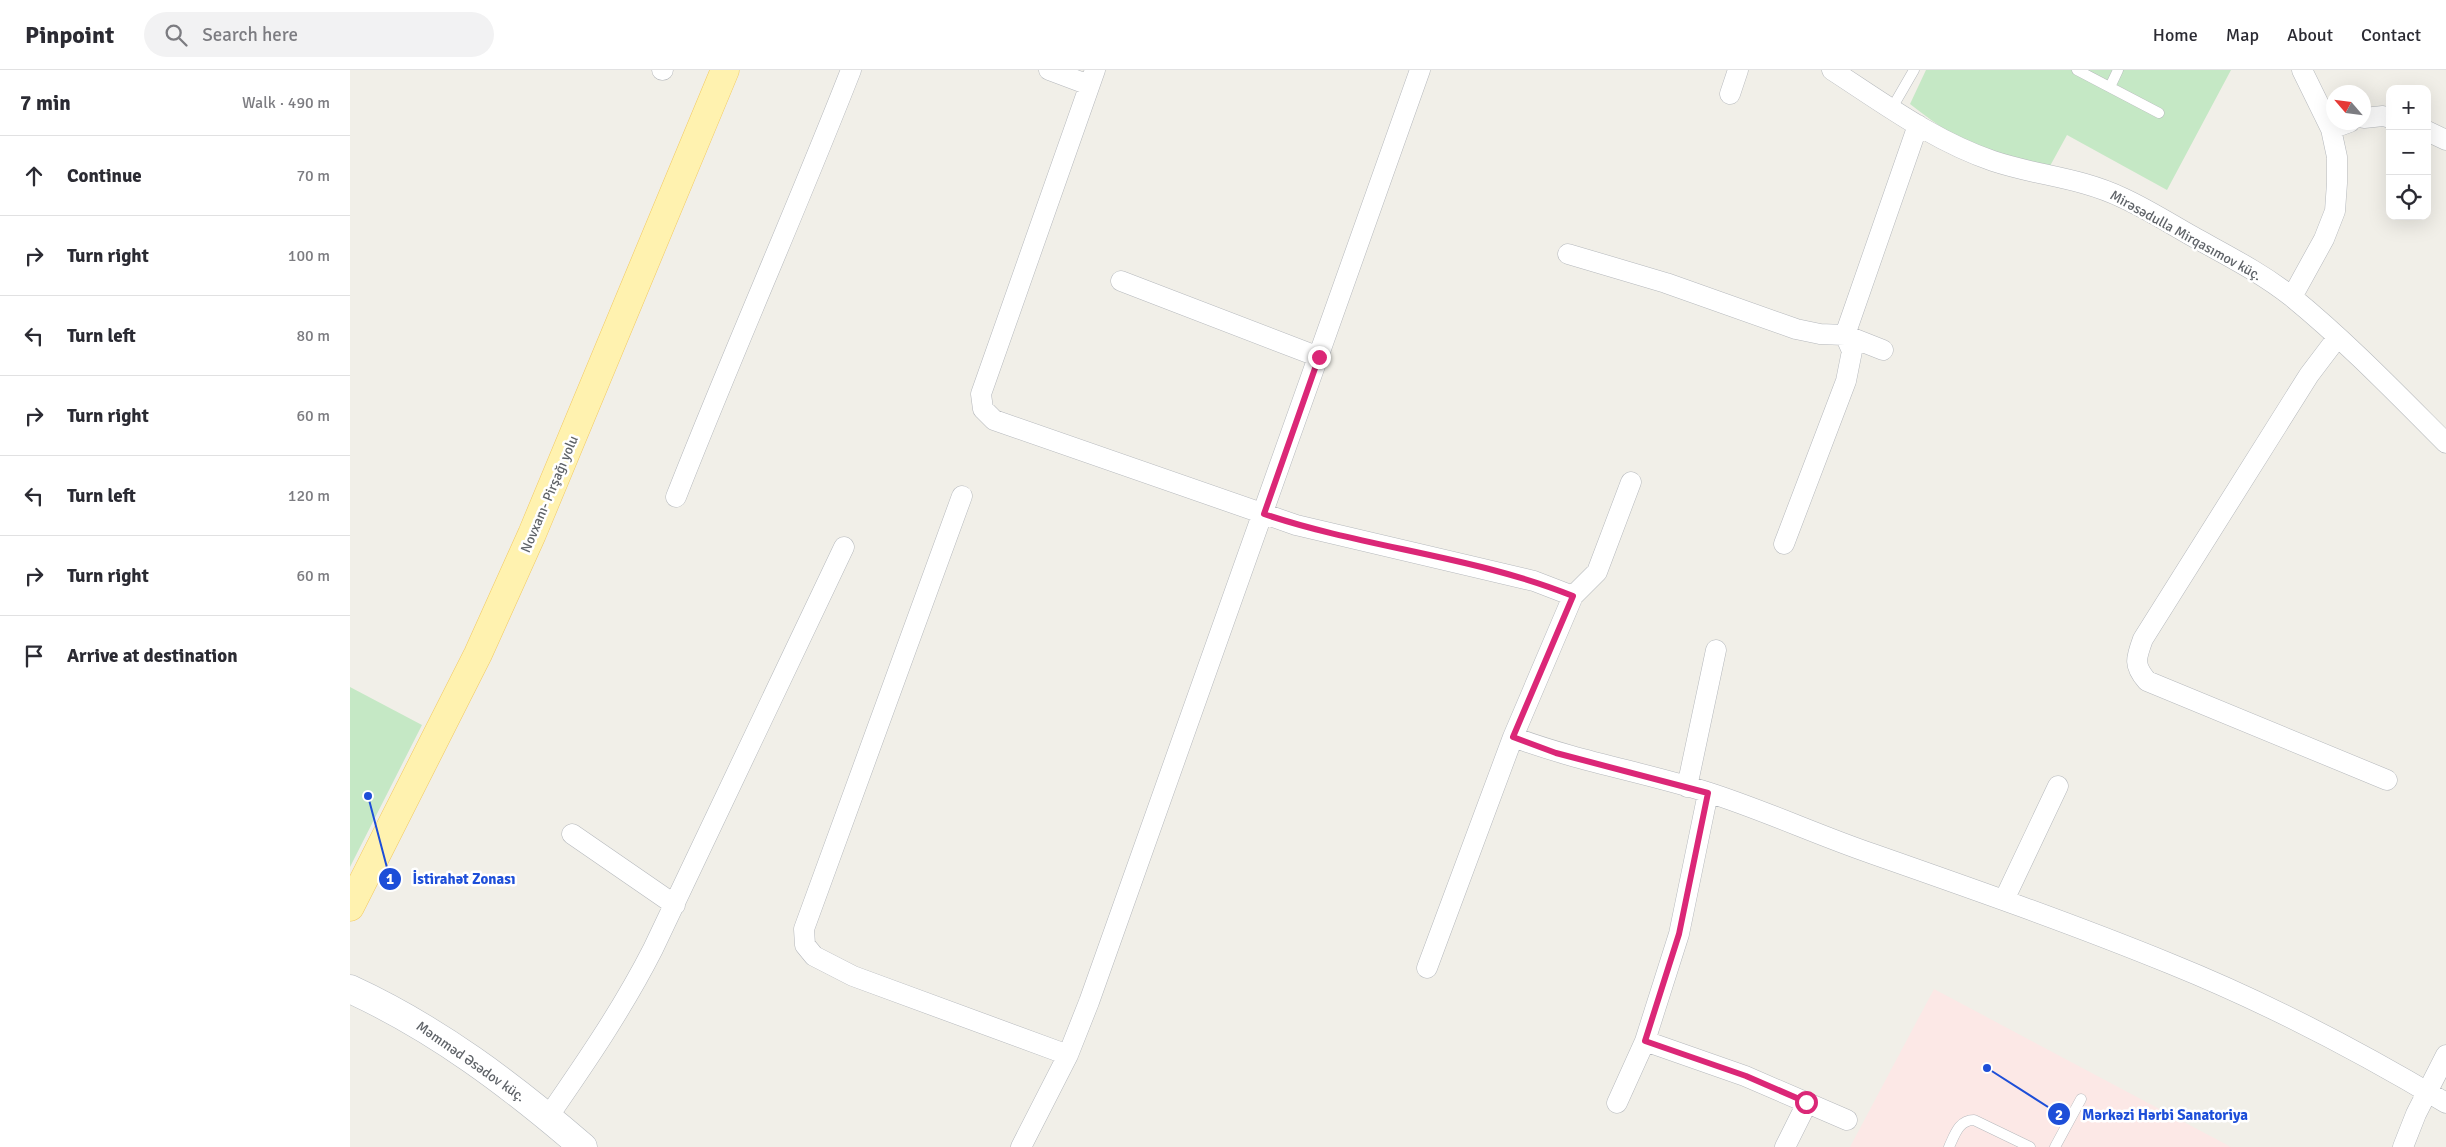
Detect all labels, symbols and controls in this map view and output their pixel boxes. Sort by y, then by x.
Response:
search box [144,12,494,57]
text: Pinpoint [25,20,114,50]
icon: search [162,21,190,49]
text: Search here [202,23,298,47]
text: Home [2153,24,2198,46]
text: Map [2226,24,2259,46]
text: About [2287,24,2333,46]
text: Contact [2361,24,2421,46]
north arrow [2326,85,2371,130]
map controls [2386,85,2431,220]
button: + [2386,85,2431,130]
text: 7 min [20,90,71,116]
text: Walk · 490 m [242,93,330,113]
button: − [2386,130,2431,175]
icon: ahead [20,162,48,190]
text: Continue [67,164,142,188]
text: 70 m [296,166,330,186]
button: locate [2386,175,2431,220]
street label: Mirəsədulla Mirqasımov küç. [2107,187,2265,284]
icon: right [20,242,48,270]
text: Turn right [67,244,149,268]
text: 100 m [288,246,330,266]
icon: left [20,322,48,350]
text: Turn left [67,324,136,348]
text: 80 m [296,326,330,346]
route end [1308,346,1331,369]
icon: right [20,402,48,430]
text: Turn right [67,404,149,428]
text: 60 m [296,406,330,426]
street label: Novxanı- Pirşağı yolu [517,433,582,555]
icon: left [20,482,48,510]
text: Turn left [67,484,136,508]
text: 120 m [288,486,330,506]
icon: right [20,562,48,590]
text: Turn right [67,564,149,588]
text: 60 m [296,566,330,586]
icon: arrive [20,642,48,670]
text: Arrive at destination [67,644,238,668]
callout: İstirahət Zonası [377,864,525,894]
text: 1 [386,870,394,888]
text: İstirahət Zonası [413,870,515,888]
street label: Məmməd Əsədov küç. [413,1017,528,1105]
route start [1795,1091,1818,1114]
callout: Mərkəzi Hərbi Sanatoriya [2047,1099,2258,1129]
text: 2 [2055,1106,2063,1124]
text: Mərkəzi Hərbi Sanatoriya [2082,1106,2248,1124]

